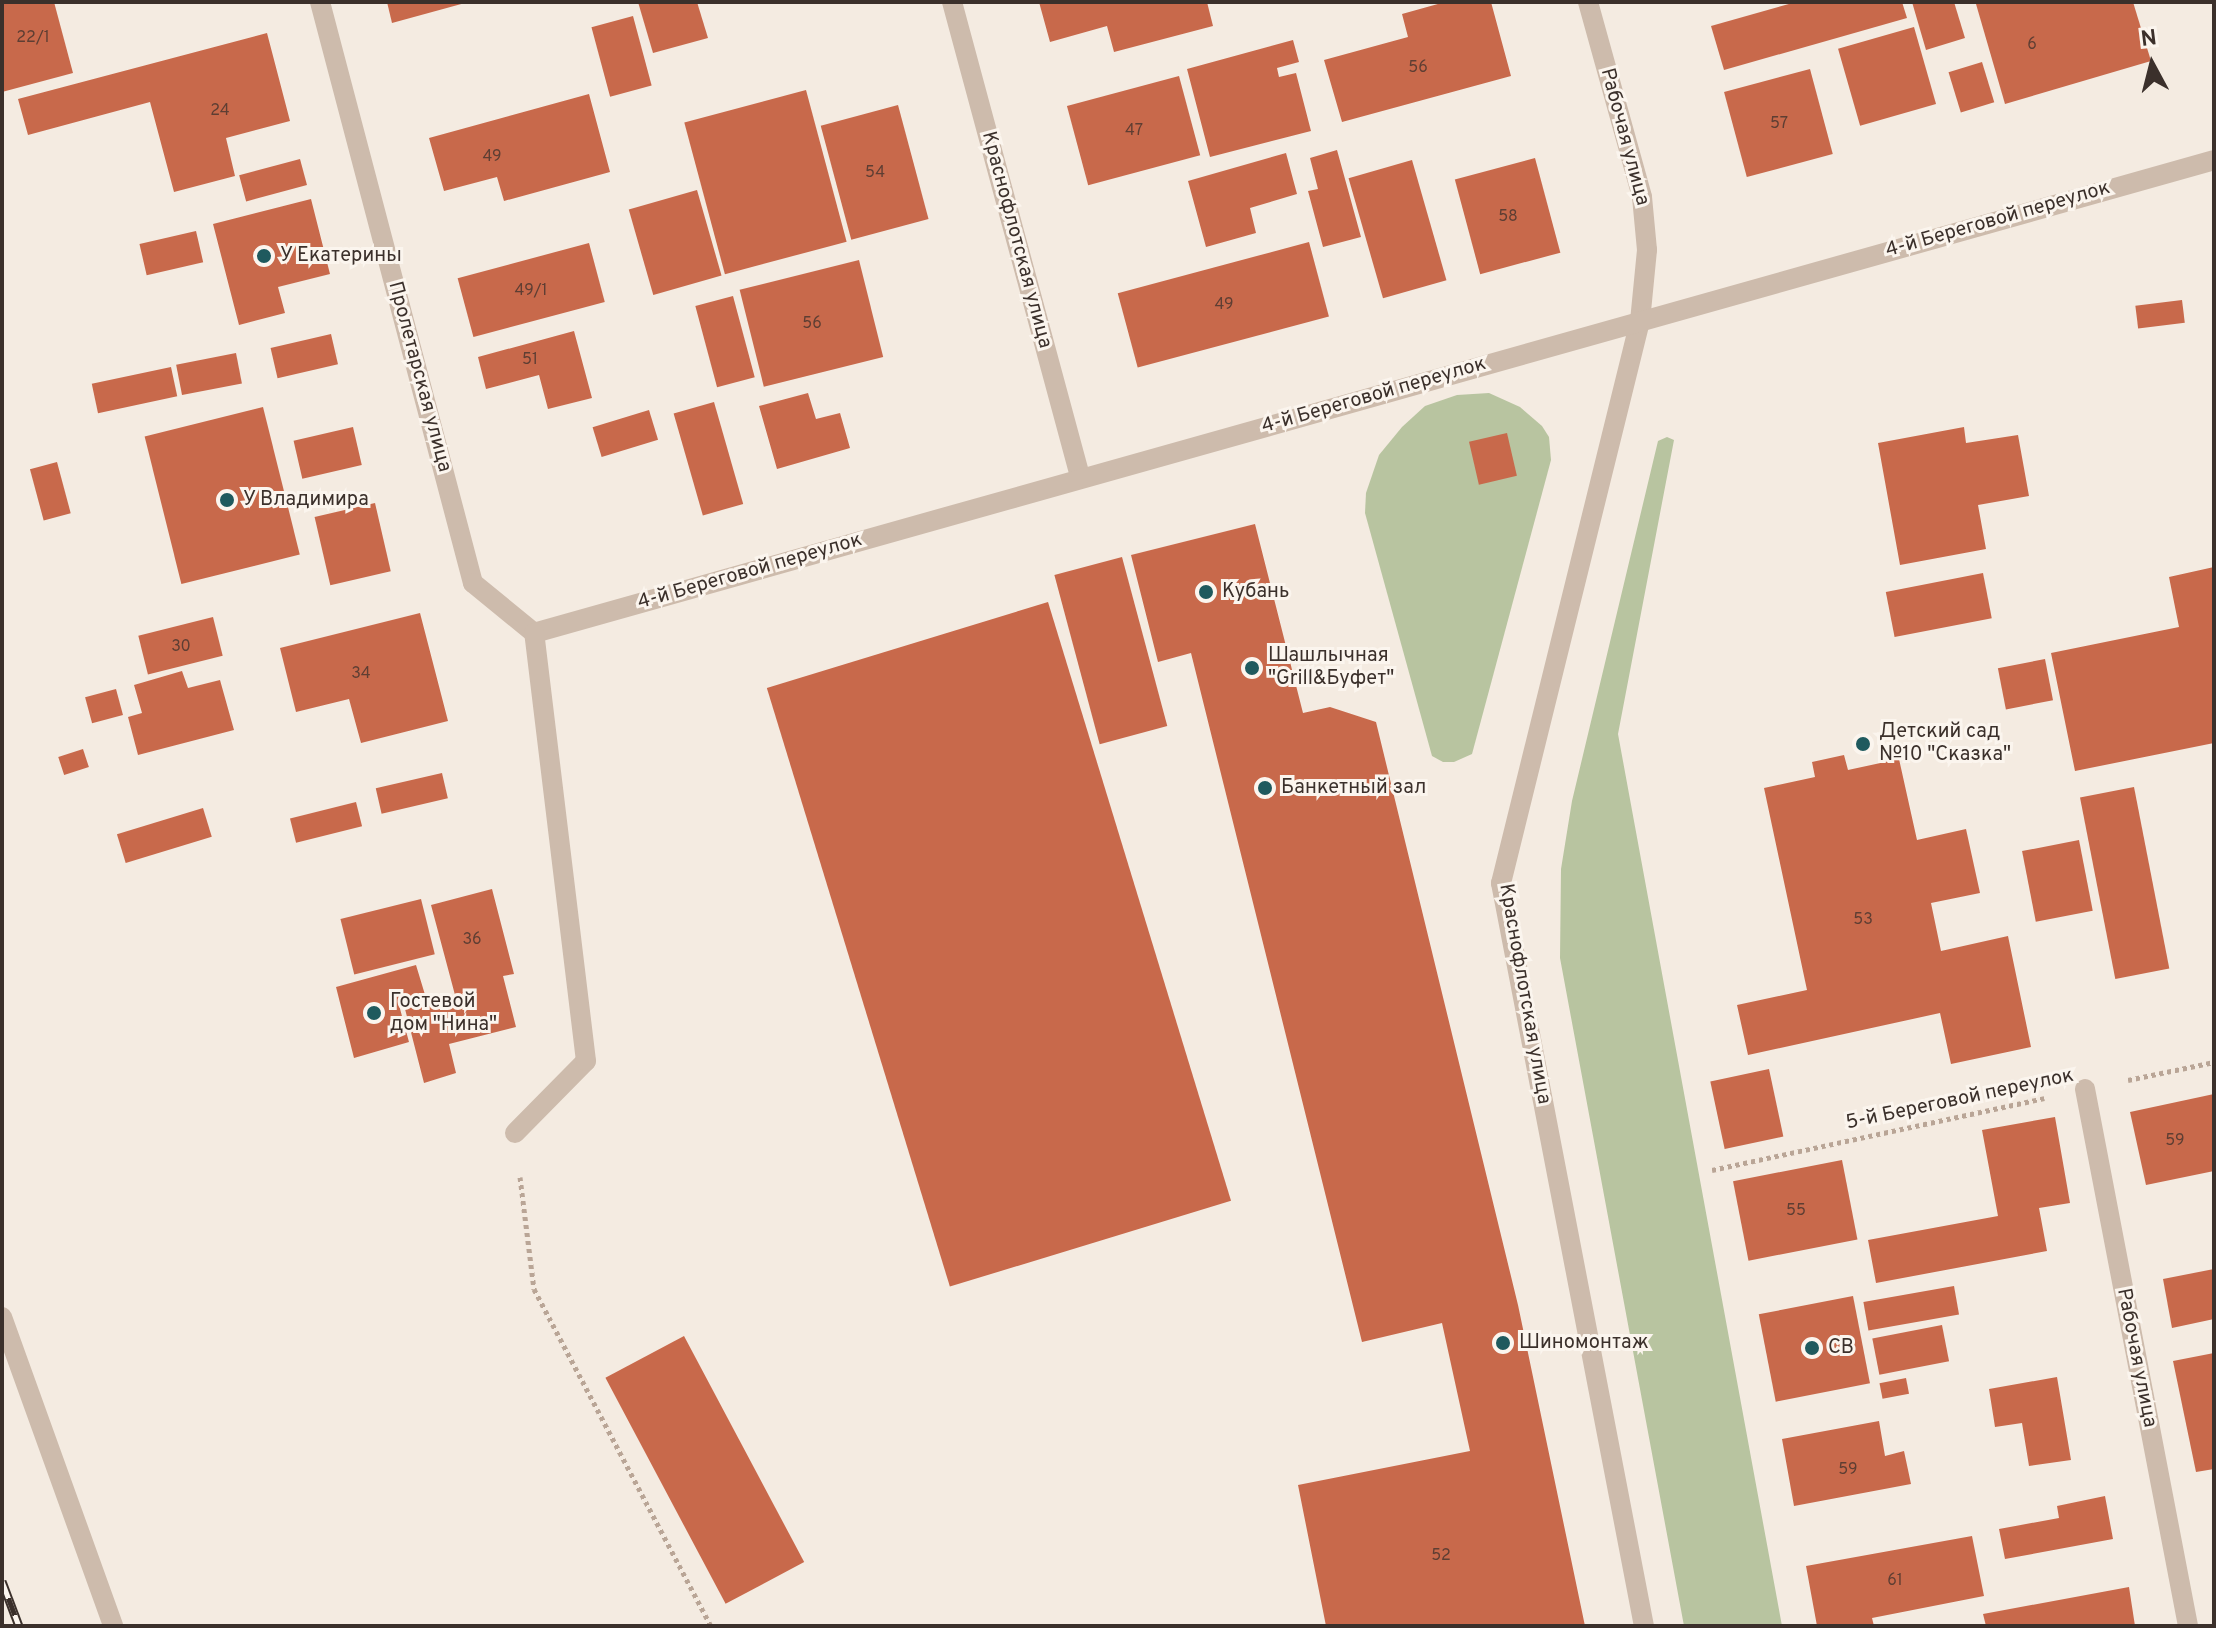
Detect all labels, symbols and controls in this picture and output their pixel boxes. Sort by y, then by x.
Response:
north arrow [2112,24,2192,104]
text: N [2140,25,2158,54]
house number: 22/1 [16,28,50,48]
house number: 6 [2027,35,2037,55]
house number: 56 [1408,58,1428,78]
street label: Рабочая улица [1594,66,1654,208]
house number: 24 [210,101,230,121]
house number: 57 [1770,114,1788,134]
house number: 47 [1125,121,1143,141]
street label: Краснофлотская улица [975,129,1057,351]
house number: 49 [482,147,502,167]
house number: 54 [865,163,885,183]
street label: 4-й Береговой переулок [1883,176,2113,264]
house number: 58 [1498,207,1518,227]
place label: У Екатерины [280,244,402,268]
marker: У Екатерины [255,247,273,265]
street label: Пролетарская улица [382,279,456,475]
house number: 49/1 [514,281,548,301]
house number: 49 [1214,295,1234,315]
house number: 56 [802,314,822,334]
house number: 51 [522,350,538,370]
street label: 4-й Береговой переулок [1259,352,1489,440]
place label: У Владимира [243,488,370,512]
marker: У Владимира [218,491,236,509]
street label: 4-й Береговой переулок [635,528,865,616]
place label: Кубань [1222,580,1289,604]
marker: Кубань [1197,583,1215,601]
house number: 30 [171,637,191,657]
place label: Шашлычная "Grill&Буфет" [1268,644,1394,691]
marker: Шашлычная "Grill&Буфет" [1243,659,1261,677]
house number: 34 [351,664,371,684]
place label: Детский сад №10 "Сказка" [1879,720,2011,767]
marker: Детский сад №10 "Сказка" [1854,735,1872,753]
place label: Банкетный зал [1281,776,1426,800]
marker: Банкетный зал [1256,779,1274,797]
street label: Краснофлотская улица [1493,882,1555,1106]
house number: 53 [1853,910,1873,930]
house number: 36 [462,930,482,950]
place label: Гостевой дом "Нина" [390,990,497,1037]
marker: Гостевой дом "Нина" [365,1004,383,1022]
street label: 5-й Береговой переулок [1844,1064,2076,1136]
house number: 59 [2165,1131,2185,1151]
house number: 55 [1786,1201,1806,1221]
street label: Рабочая улица [2111,1286,2161,1430]
place label: Шиномонтаж [1519,1331,1649,1355]
marker: Шиномонтаж [1494,1334,1512,1352]
place label: СВ [1828,1336,1854,1360]
marker: СВ [1803,1339,1821,1357]
house number: 59 [1838,1460,1858,1480]
house number: 52 [1431,1546,1451,1566]
house number: 61 [1887,1571,1903,1591]

